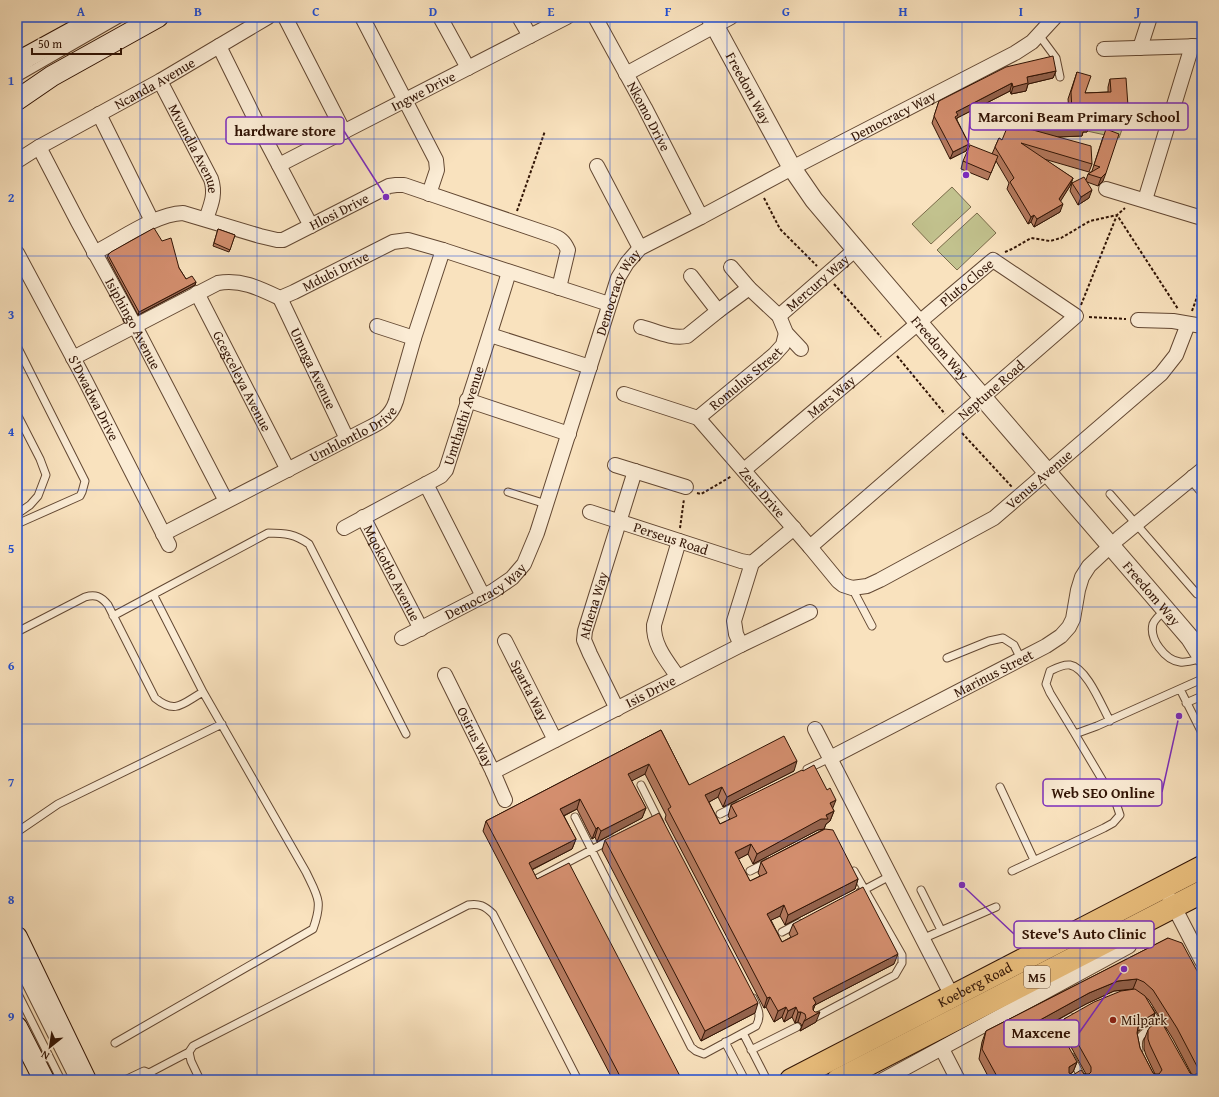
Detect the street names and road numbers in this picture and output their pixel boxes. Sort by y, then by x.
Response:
street label: Freedom Way [721,48,776,128]
street label: Ncanda Avenue [110,52,199,114]
street label: Ingwe Drive [387,66,459,116]
street label: Nkomo Drive [622,78,676,155]
street label: Democracy Way [847,86,939,146]
street label: Mvundla Avenue [164,100,223,194]
street label: Hlosi Drive [306,188,373,235]
street label: Democracy Way [590,244,645,338]
street label: Mdubi Drive [299,246,373,296]
street label: Mercury Way [781,249,854,316]
street label: Pluto Close [935,253,998,311]
street label: Isiphingo Avenue [100,274,166,373]
street label: Freedom Way [907,311,974,385]
street label: Umnga Avenue [285,324,342,413]
street label: Gcegceleya Avenue [208,327,277,435]
street label: Romulus Street [705,342,787,415]
street label: S'Dwadwa Drive [63,352,124,444]
street label: Neptune Road [953,355,1029,425]
street label: Umthathi Avenue [438,363,489,468]
street label: Mars Way [803,370,860,423]
street label: Umhlontlo Drive [306,402,402,467]
street label: Venus Avenue [1001,445,1077,514]
street label: Zeus Drive [735,462,790,522]
street label: Perseus Road [631,517,711,560]
street label: Mqokotho Avenue [359,521,425,625]
street label: Freedom Way [1118,557,1185,630]
street label: Democracy Way [441,558,531,624]
street label: Athena Way [574,569,613,641]
street label: Marinus Street [950,644,1037,702]
street label: Sparta Way [506,656,554,724]
street label: Isis Drive [622,670,679,713]
street label: Osirus Way [452,703,499,770]
street label: Koeberg Road [934,957,1016,1012]
road number: M5 [1024,966,1050,988]

